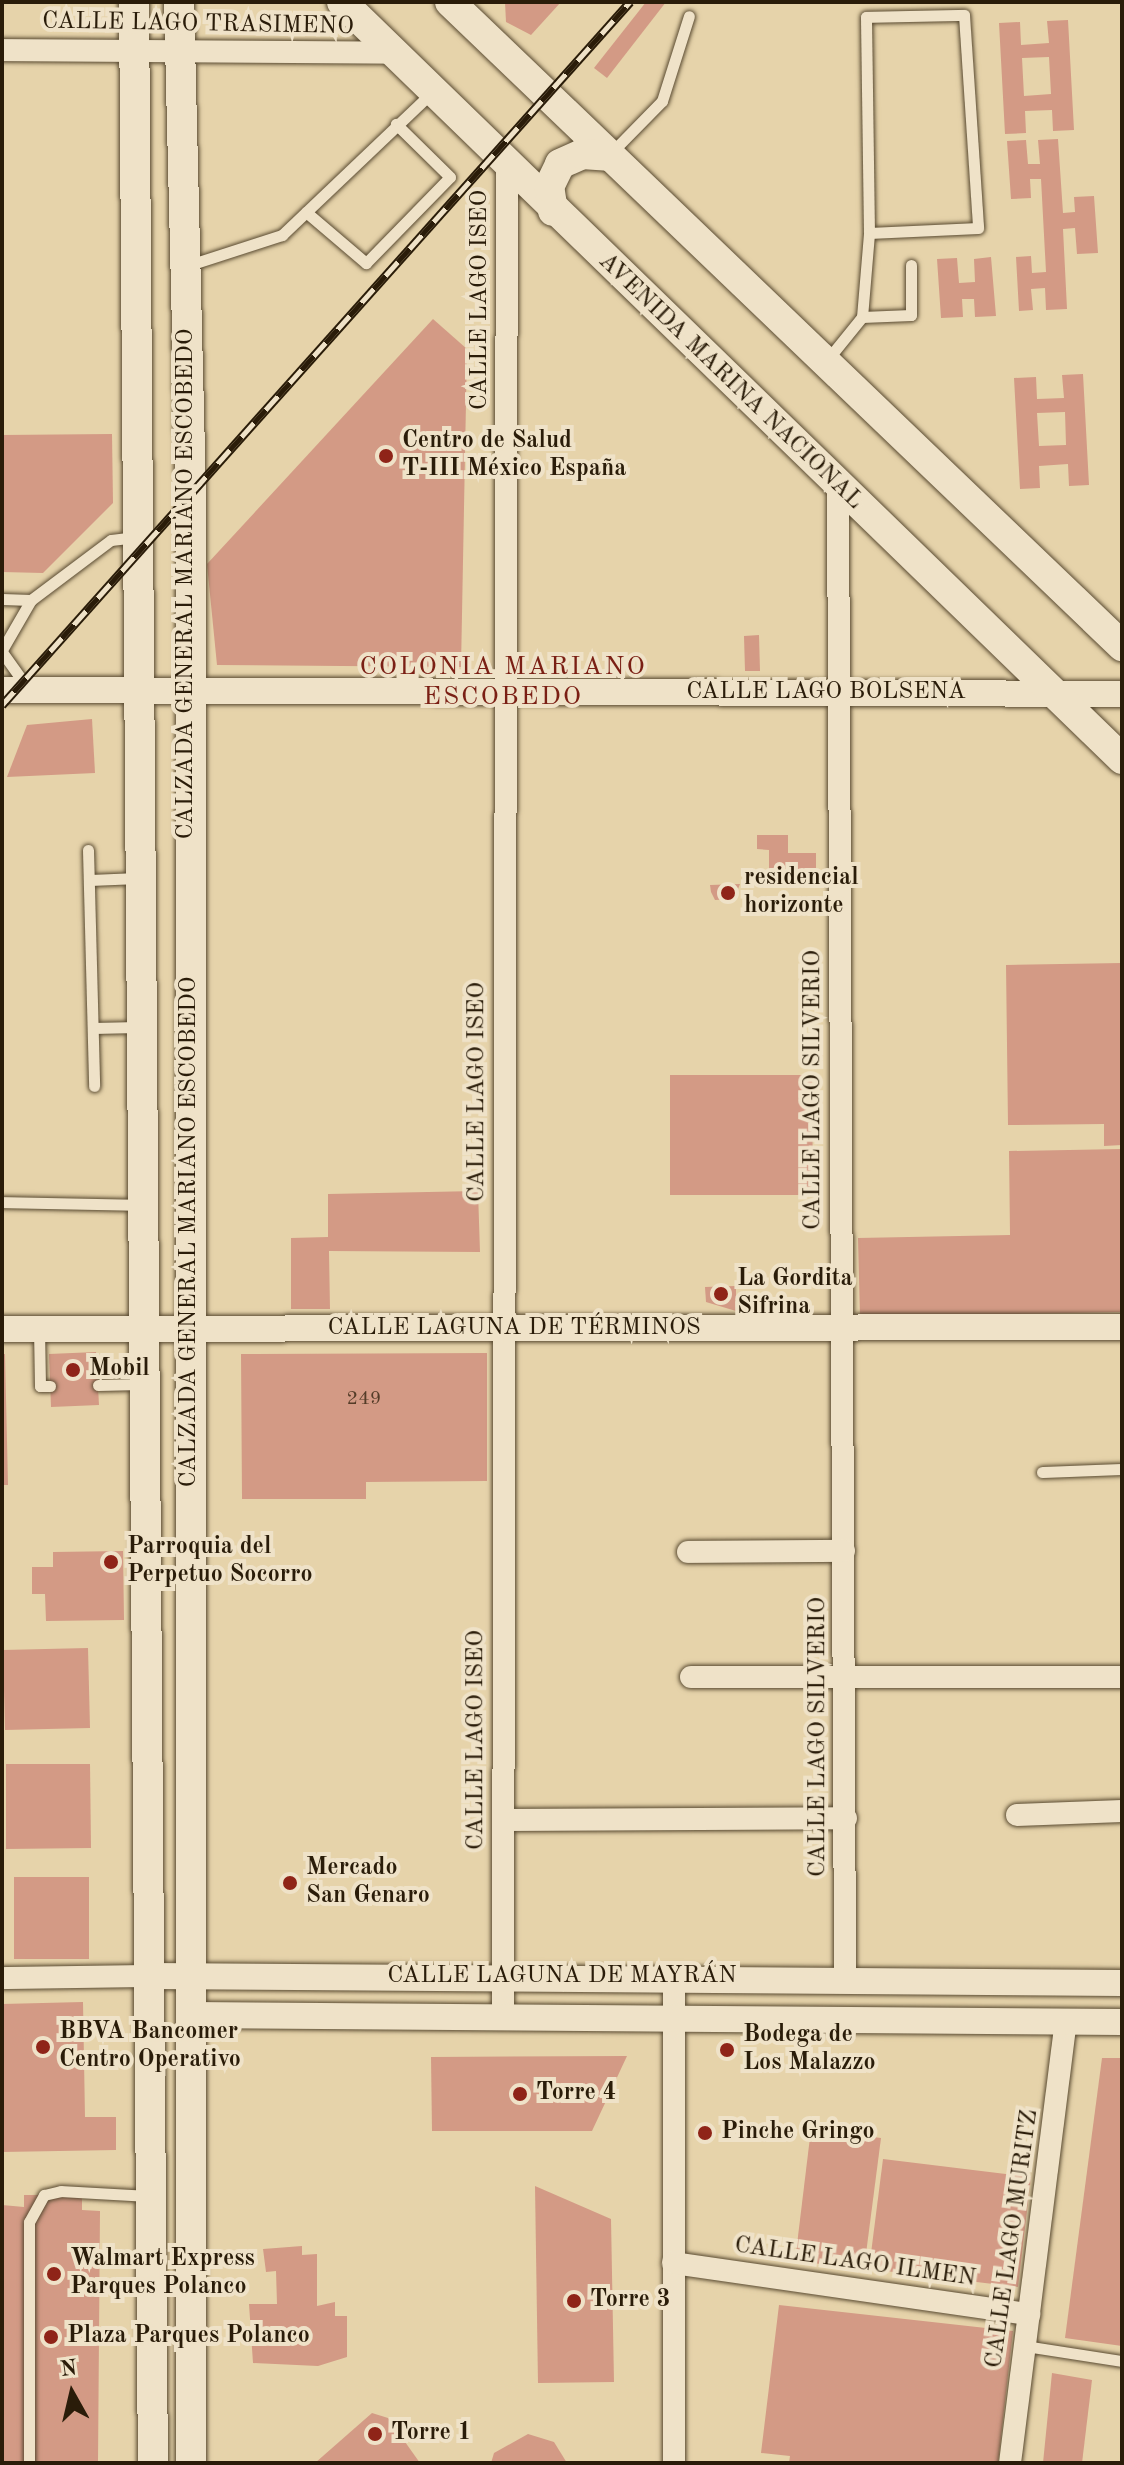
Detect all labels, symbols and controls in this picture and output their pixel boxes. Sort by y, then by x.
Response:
street label: CALLE LAGO TRASIMENO [42,8,354,42]
street label: CALLE LAGO ISEO [467,190,495,410]
street label: AVENIDA MARINA NACIONAL [592,248,868,516]
street label: CALZADA GENERAL MARIANO ESCOBEDO [173,328,201,840]
place label: Centro de Salud T-III México España [402,428,626,484]
marker: Centro de Salud T-III México España [377,447,395,465]
district label: COLONIA MARIANO ESCOBEDO [359,652,647,714]
street label: CALLE LAGO BOLSENA [686,679,966,707]
place label: residencial horizonte [744,865,859,921]
marker: residencial horizonte [719,884,737,902]
street label: CALLE LAGO SILVERIO [800,950,828,1230]
street label: CALZADA GENERAL MARIANO ESCOBEDO [176,976,204,1488]
street label: CALLE LAGO ISEO [464,982,492,1202]
place label: La Gordita Sifrina [737,1266,853,1322]
marker: La Gordita Sifrina [712,1285,730,1303]
street label: CALLE LAGUNA DE TÉRMINOS [327,1315,701,1343]
place label: Mobil [89,1356,150,1384]
marker: Mobil [64,1361,82,1379]
house number: 249 [347,1387,381,1411]
place label: Parroquia del Perpetuo Socorro [127,1534,313,1590]
marker: Parroquia del Perpetuo Socorro [102,1553,120,1571]
street label: CALLE LAGO SILVERIO [805,1597,833,1877]
street label: CALLE LAGO ISEO [463,1630,491,1850]
place label: Mercado San Genaro [306,1855,430,1911]
marker: Mercado San Genaro [281,1874,299,1892]
street label: CALLE LAGUNA DE MAYRÁN [387,1963,737,1991]
place label: BBVA Bancomer Centro Operativo [59,2019,241,2075]
place label: Bodega de Los Malazzo [743,2022,876,2078]
marker: BBVA Bancomer Centro Operativo [34,2038,52,2056]
marker: Bodega de Los Malazzo [718,2041,736,2059]
place label: Torre 4 [536,2080,617,2108]
marker: Torre 4 [511,2085,529,2103]
street label: CALLE LAGO MURITZ [981,2108,1045,2370]
place label: Pinche Gringo [721,2119,875,2147]
marker: Pinche Gringo [696,2124,714,2142]
street label: CALLE LAGO ILMEN [733,2232,977,2294]
place label: Walmart Express Parques Polanco [70,2246,255,2302]
marker: Walmart Express Parques Polanco [45,2265,63,2283]
place label: Torre 3 [590,2287,671,2315]
marker: Torre 3 [565,2292,583,2310]
place label: Plaza Parques Polanco [67,2323,310,2351]
marker: Plaza Parques Polanco [42,2328,60,2346]
north arrow [32,2353,112,2433]
text: N [59,2357,79,2381]
place label: Torre 1 [391,2420,472,2448]
marker: Torre 1 [366,2425,384,2443]

